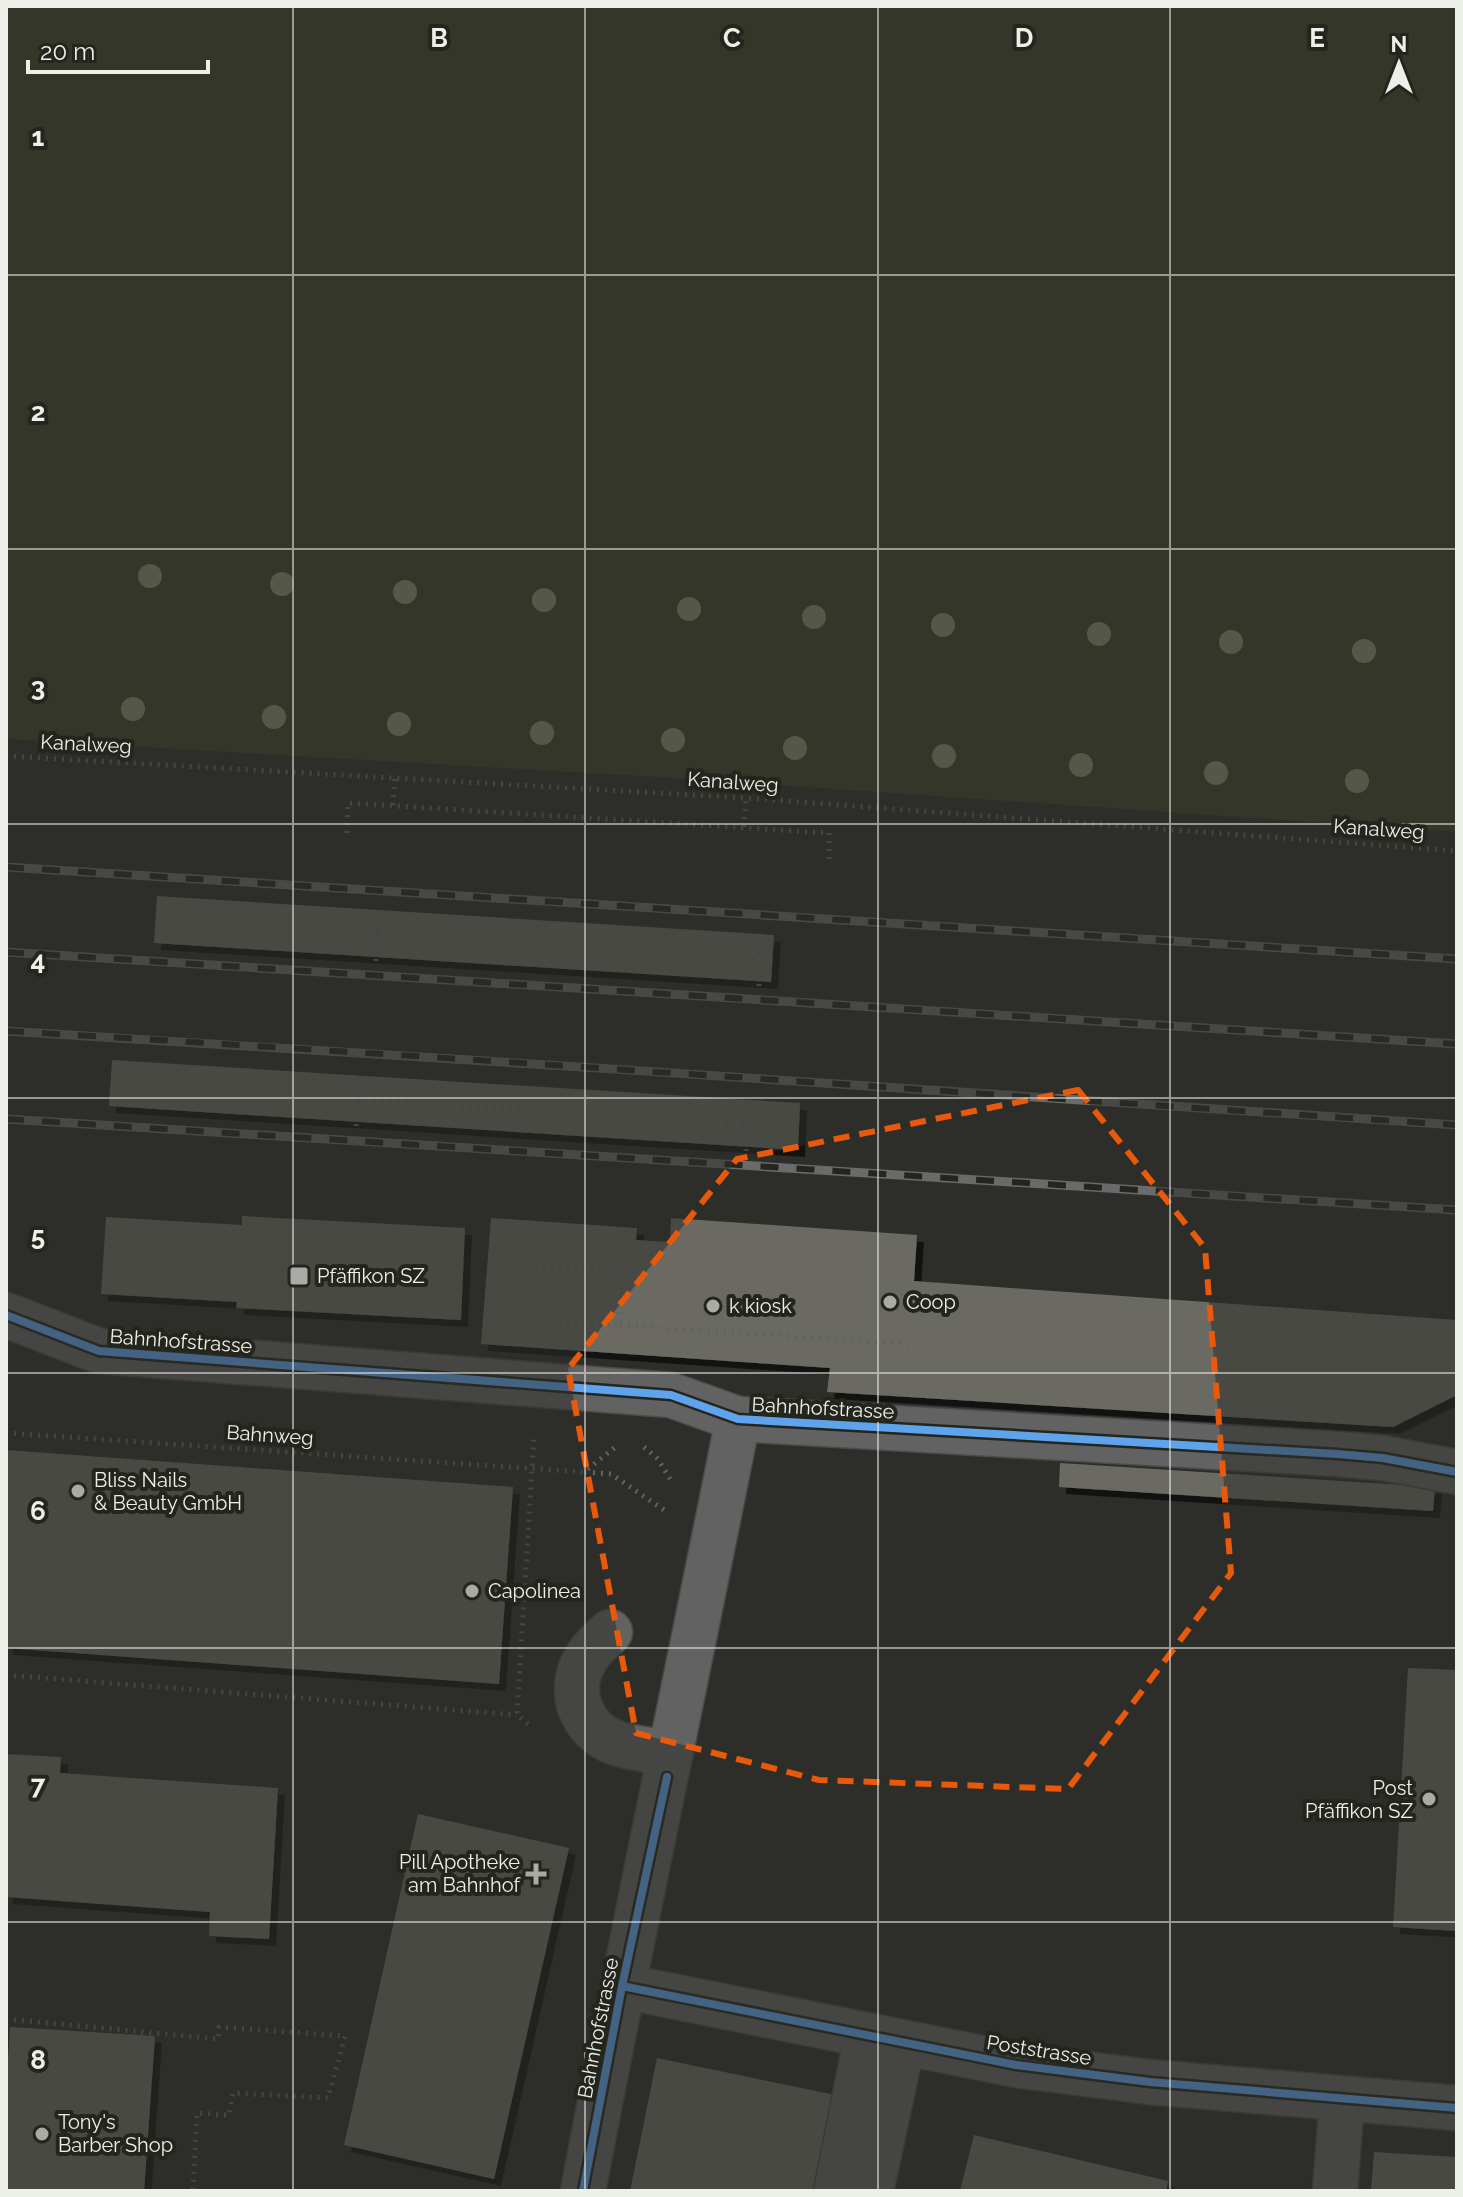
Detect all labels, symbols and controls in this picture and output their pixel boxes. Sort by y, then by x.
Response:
text: B [430,23,448,53]
text: C [723,23,741,53]
text: D [1015,23,1033,53]
text: E [1309,23,1325,53]
scale bar [28,24,208,74]
north arrow [1359,24,1439,104]
text: N [1391,31,1407,57]
text: 20 m [40,37,95,66]
text: 1 [32,122,45,152]
text: 2 [31,397,45,427]
text: 3 [31,672,45,702]
street label: Kanalweg [40,730,132,758]
street label: Kanalweg [687,767,779,797]
street label: Kanalweg [1333,814,1425,844]
text: 4 [31,946,45,976]
text: 5 [31,1221,45,1251]
place label: Pfäffikon SZ [317,1264,425,1288]
marker: Pfäffikon SZ [288,1265,310,1287]
place label: Coop [906,1290,956,1314]
marker: Coop [881,1293,899,1311]
place label: k kiosk [729,1294,792,1318]
marker: k kiosk [704,1297,722,1315]
street label: Bahnhofstrasse [109,1324,253,1358]
street label: Bahnhofstrasse [751,1392,895,1424]
street label: Bahnweg [226,1420,314,1450]
place label: Bliss Nails & Beauty GmbH [94,1468,242,1515]
marker: Bliss Nails & Beauty GmbH [69,1482,87,1500]
text: 6 [30,1496,46,1526]
place label: Capolinea [488,1579,581,1603]
marker: Capolinea [463,1582,481,1600]
text: 7 [31,1770,46,1800]
place label: Post Pfäffikon SZ [1305,1776,1413,1823]
marker: Post Pfäffikon SZ [1420,1790,1438,1808]
place label: Pill Apotheke am Bahnhof [399,1850,521,1897]
marker: Pill Apotheke am Bahnhof [527,1865,545,1883]
street label: Bahnhofstrasse [573,1955,623,2100]
street label: Poststrasse [985,2030,1093,2070]
text: 8 [30,2045,46,2075]
place label: Tony's Barber Shop [58,2110,173,2157]
marker: Tony's Barber Shop [33,2125,51,2143]

